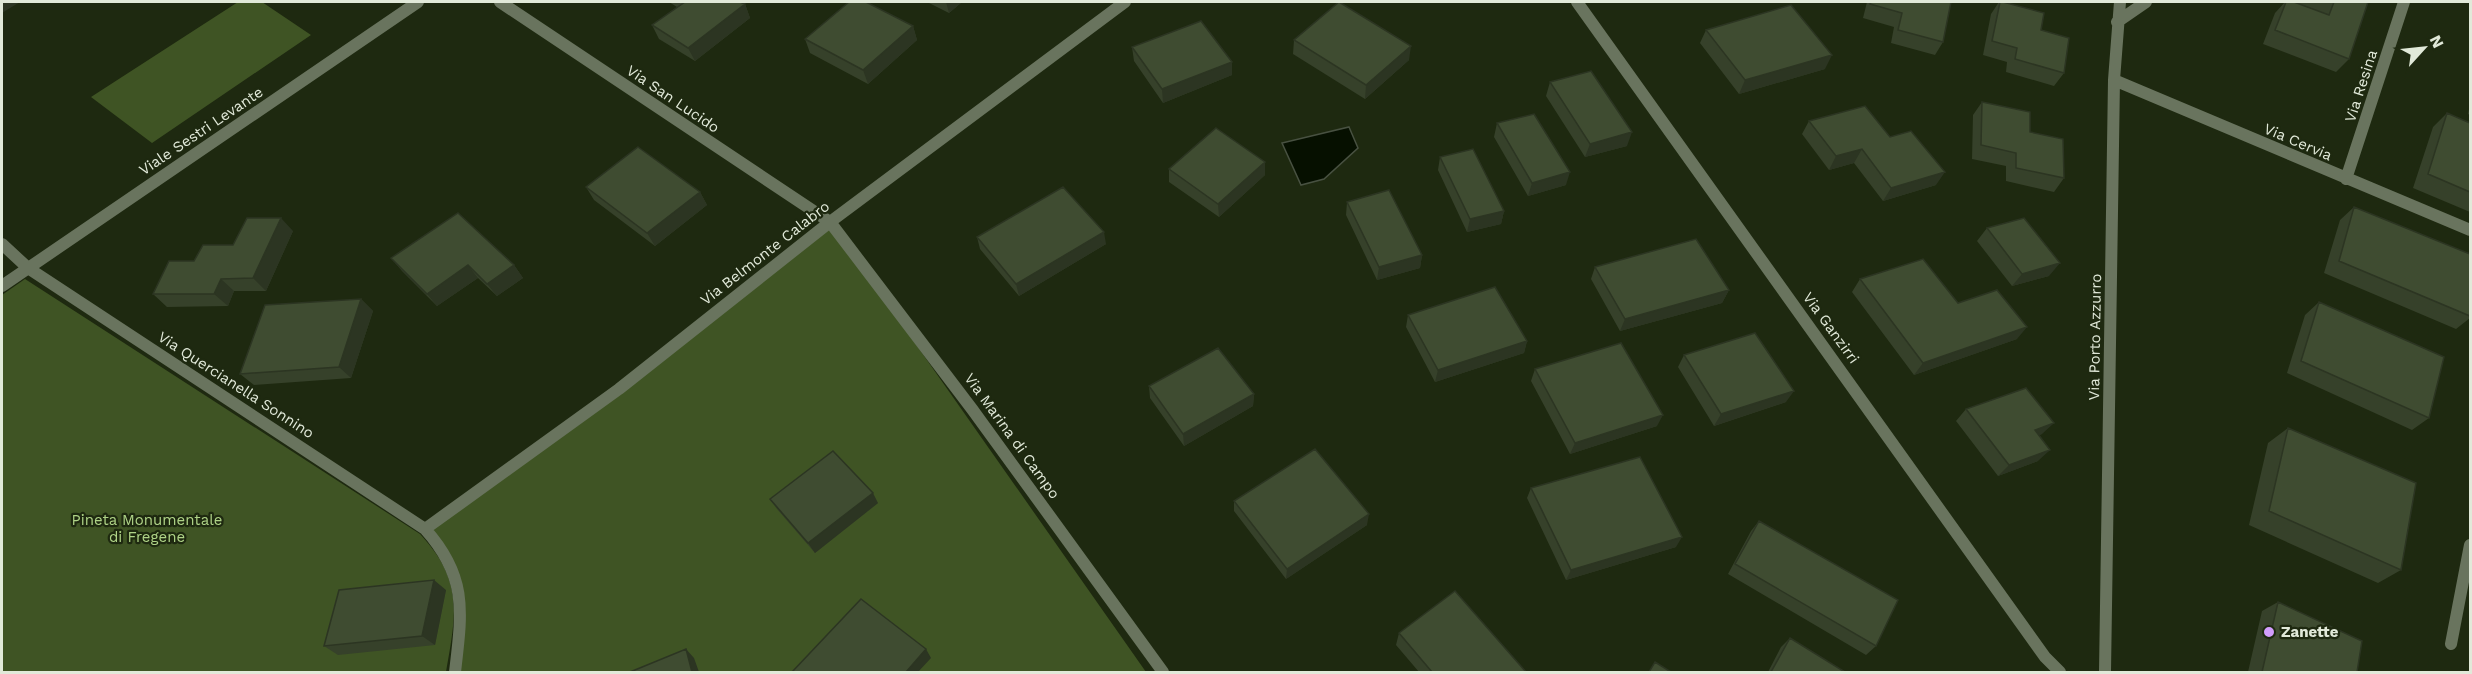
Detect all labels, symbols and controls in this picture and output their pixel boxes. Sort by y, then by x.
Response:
north arrow [2394,18,2454,78]
text: N [2426,32,2448,51]
street label: Via Resina [2341,47,2381,124]
street label: Via San Lucido [623,61,723,137]
street label: Viale Sestri Levante [136,83,266,179]
street label: Via Cervia [2261,120,2335,165]
street label: Via Belmonte Calabro [697,197,833,309]
street label: Via Porto Azzurro [2085,274,2105,400]
street label: Via Ganzirri [1799,289,1863,367]
street label: Via Quercianella Sonnino [154,328,318,442]
street label: Via Marina di Campo [960,370,1064,502]
park label: Pineta Monumentale di Fregene [72,511,222,546]
place label: Zanette [2281,623,2339,641]
marker: Zanette [2262,625,2276,639]

